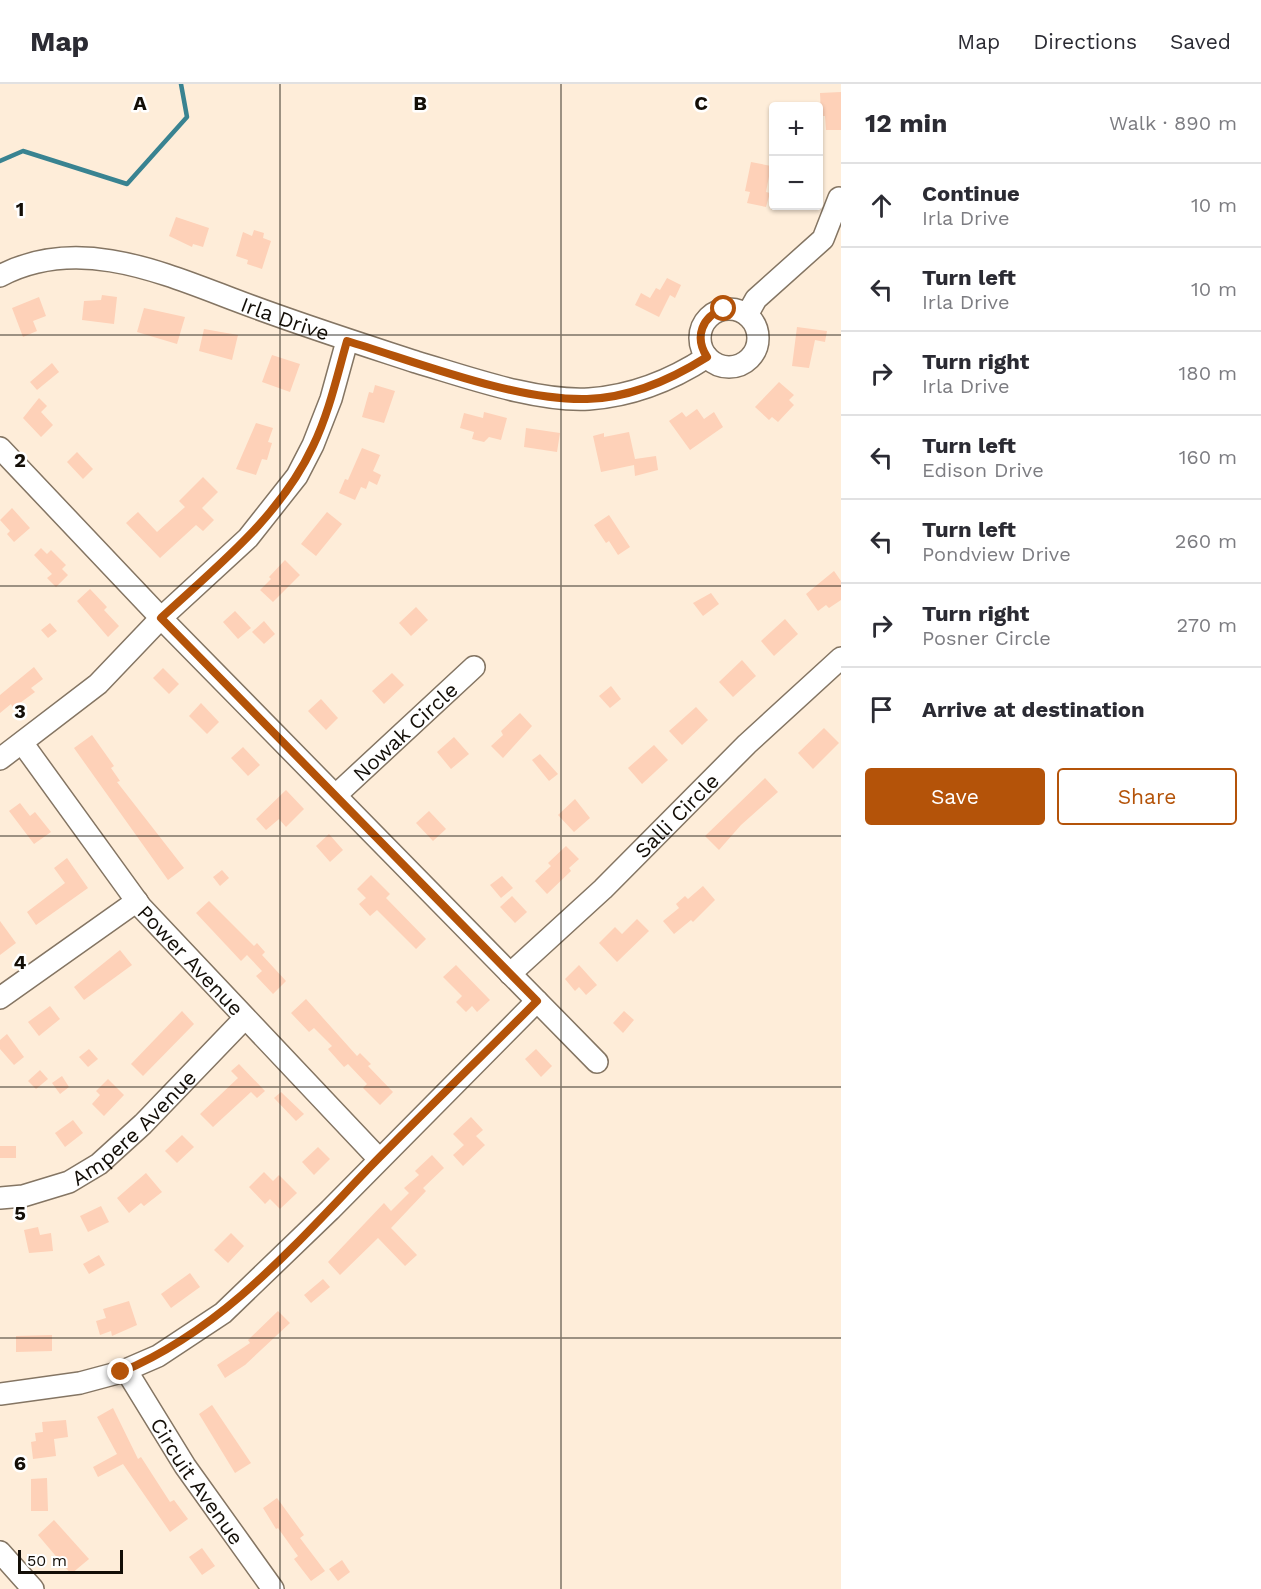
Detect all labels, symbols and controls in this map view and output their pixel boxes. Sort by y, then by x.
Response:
text: Map [30,25,89,58]
text: Map [957,29,1000,54]
text: Directions [1033,29,1137,54]
text: Saved [1170,29,1231,54]
text: A [133,91,147,115]
text: B [413,91,427,115]
text: C [694,91,708,115]
map controls [769,102,823,210]
button: + [769,102,823,156]
text: 12 min [865,108,947,138]
text: Walk · 890 m [1109,111,1237,135]
button: − [769,156,823,210]
text: Continue [922,181,1020,206]
icon: ahead [865,189,898,222]
text: 10 m [1191,193,1237,217]
text: 1 [16,197,24,221]
text: Irla Drive [922,206,1010,230]
text: Turn left [922,265,1016,290]
icon: left [865,273,898,306]
text: 10 m [1191,277,1237,301]
text: Irla Drive [922,290,1010,314]
street label: Irla Drive [238,291,333,345]
route start [710,295,736,321]
text: Turn right [922,349,1029,374]
icon: right [865,357,898,390]
text: 180 m [1179,361,1237,385]
text: Irla Drive [922,374,1010,398]
text: Turn left [922,433,1016,458]
icon: left [865,441,898,474]
text: 160 m [1179,445,1237,469]
text: 2 [14,448,26,472]
text: Edison Drive [922,458,1044,482]
text: Turn left [922,517,1016,542]
icon: left [865,525,898,558]
text: 260 m [1175,529,1237,553]
text: Pondview Drive [922,542,1071,566]
text: Turn right [922,601,1029,626]
icon: right [865,609,898,642]
text: 270 m [1177,613,1237,637]
text: Posner Circle [922,626,1051,650]
street label: Nowak Circle [347,676,463,786]
icon: arrive [865,693,898,726]
text: Arrive at destination [922,697,1145,722]
text: 3 [14,699,26,723]
street label: Salli Circle [629,768,724,863]
button: Save [865,768,1045,825]
button: Share [1057,768,1237,825]
street label: Power Avenue [133,899,249,1020]
text: 4 [14,950,27,974]
street label: Ampere Avenue [67,1065,201,1190]
text: 5 [14,1201,26,1225]
route end [107,1358,133,1384]
street label: Circuit Avenue [146,1413,249,1549]
text: 6 [14,1451,26,1475]
scale bar [18,1547,123,1574]
text: 50 m [27,1551,67,1570]

